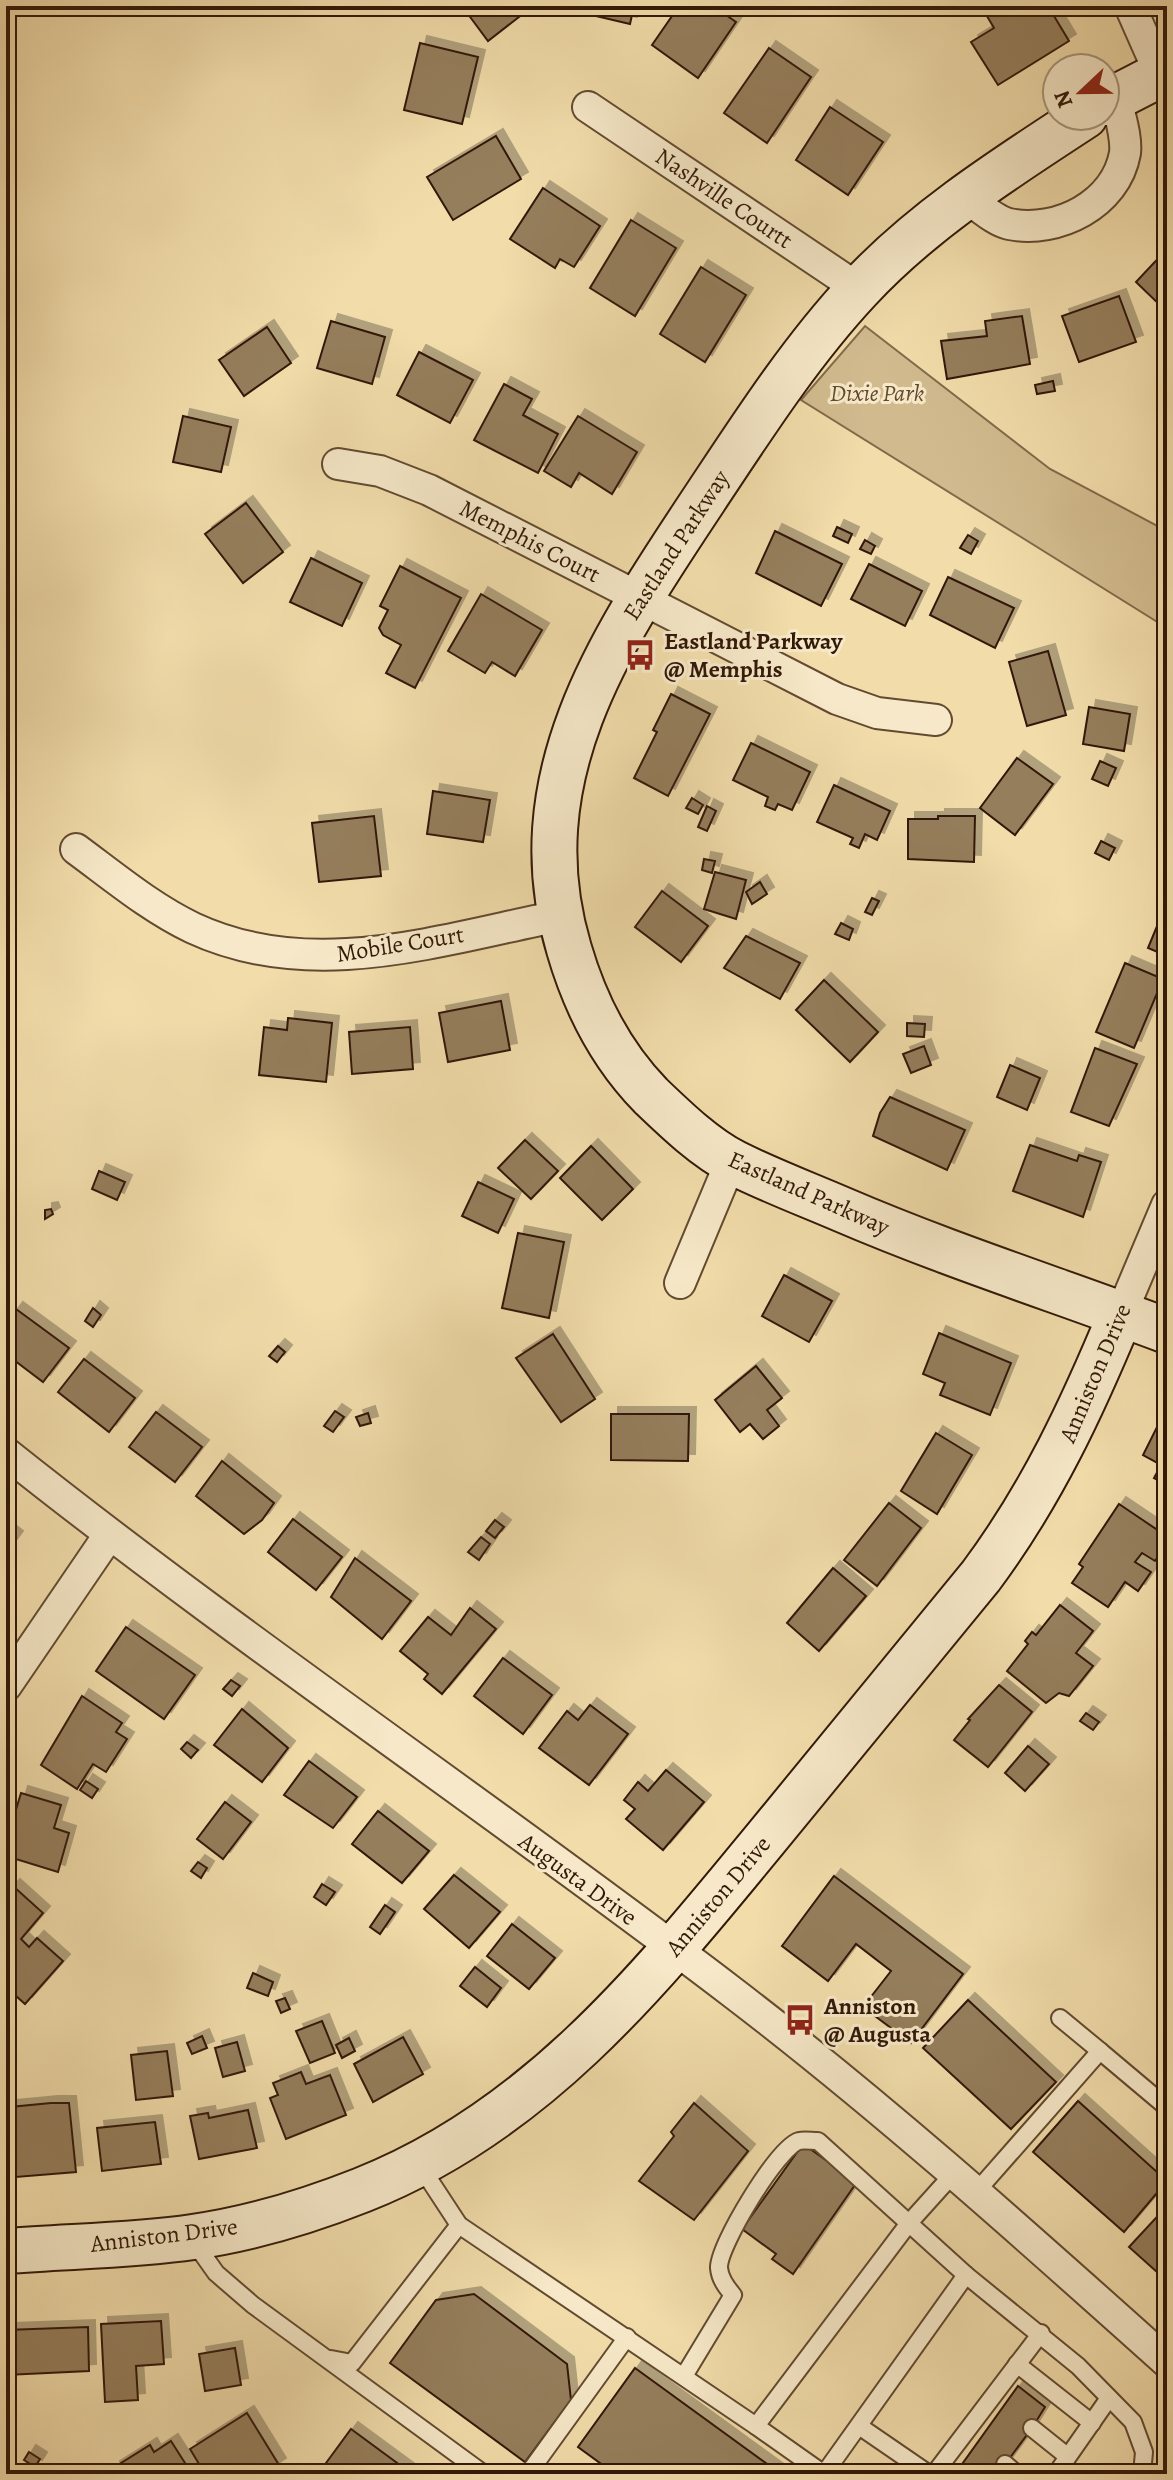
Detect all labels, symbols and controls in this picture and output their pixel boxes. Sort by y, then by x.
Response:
north arrow [1041,52,1121,132]
text: N [1046,86,1080,112]
street label: Nashville Courtt [649,140,799,256]
park label: Dixie Park [830,377,924,409]
street label: Eastland Parkway [615,463,737,626]
street label: Memphis Court [454,492,606,590]
place label: Eastland Parkway @ Memphis [664,625,843,685]
bus stop icon: Eastland Parkway @ Memphis [623,638,657,672]
street label: Mobile Court [334,918,466,970]
street label: Eastland Parkway [723,1143,895,1243]
street label: Anniston Drive [1051,1299,1139,1448]
street label: Augusta Drive [512,1825,644,1933]
street label: Anniston Drive [658,1829,778,1964]
place label: Anniston @ Augusta [823,1990,932,2050]
bus stop icon: Anniston @ Augusta [783,2003,817,2037]
street label: Anniston Drive [88,2210,239,2260]

